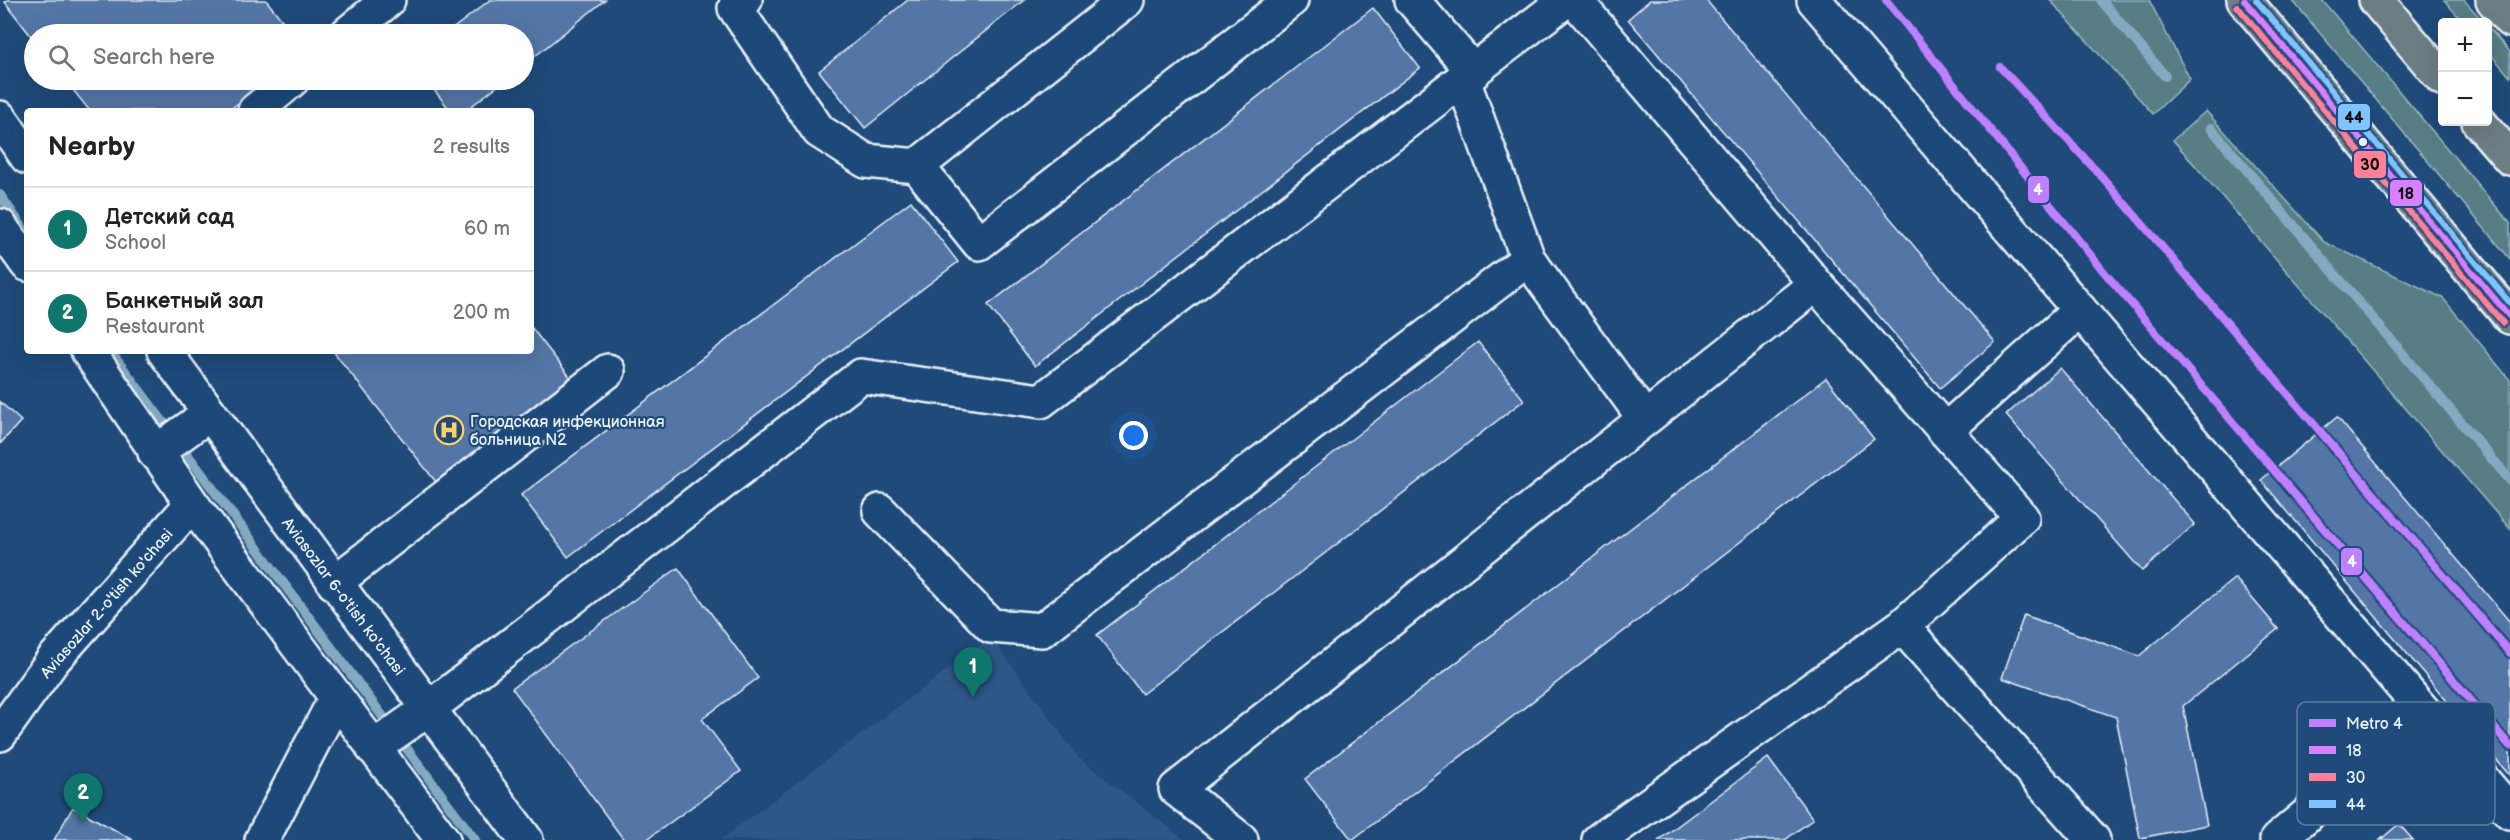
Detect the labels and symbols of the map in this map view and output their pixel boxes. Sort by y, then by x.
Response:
line badge: 44 [2337,103,2371,131]
text: 44 [2345,109,2364,128]
unlabelled marker [2357,136,2369,148]
line badge: 30 [2353,150,2387,179]
text: 30 [2360,156,2380,175]
line badge: 4 [2027,175,2050,204]
line badge: 18 [2389,179,2423,207]
text: 4 [2033,181,2043,200]
text: 18 [2398,185,2414,204]
place label: Городская инфекционная больница N2 [470,413,665,450]
hospital icon: Городская инфекционная больница N2 [433,414,465,446]
your location [1119,421,1148,450]
street label: Aviasozlar 6-o'tish ko'chasi [277,514,408,680]
street label: Aviasozlar 2-o'tish ko'chasi [37,525,177,683]
line badge: 4 [2340,547,2363,576]
text: 4 [2347,553,2357,572]
pin: 1 [954,648,992,697]
legend [2297,702,2495,825]
text: Metro 4 [2346,715,2403,734]
text: 18 [2346,742,2362,761]
text: 30 [2346,769,2365,788]
pin: 2 [64,774,103,823]
text: 44 [2346,796,2366,815]

